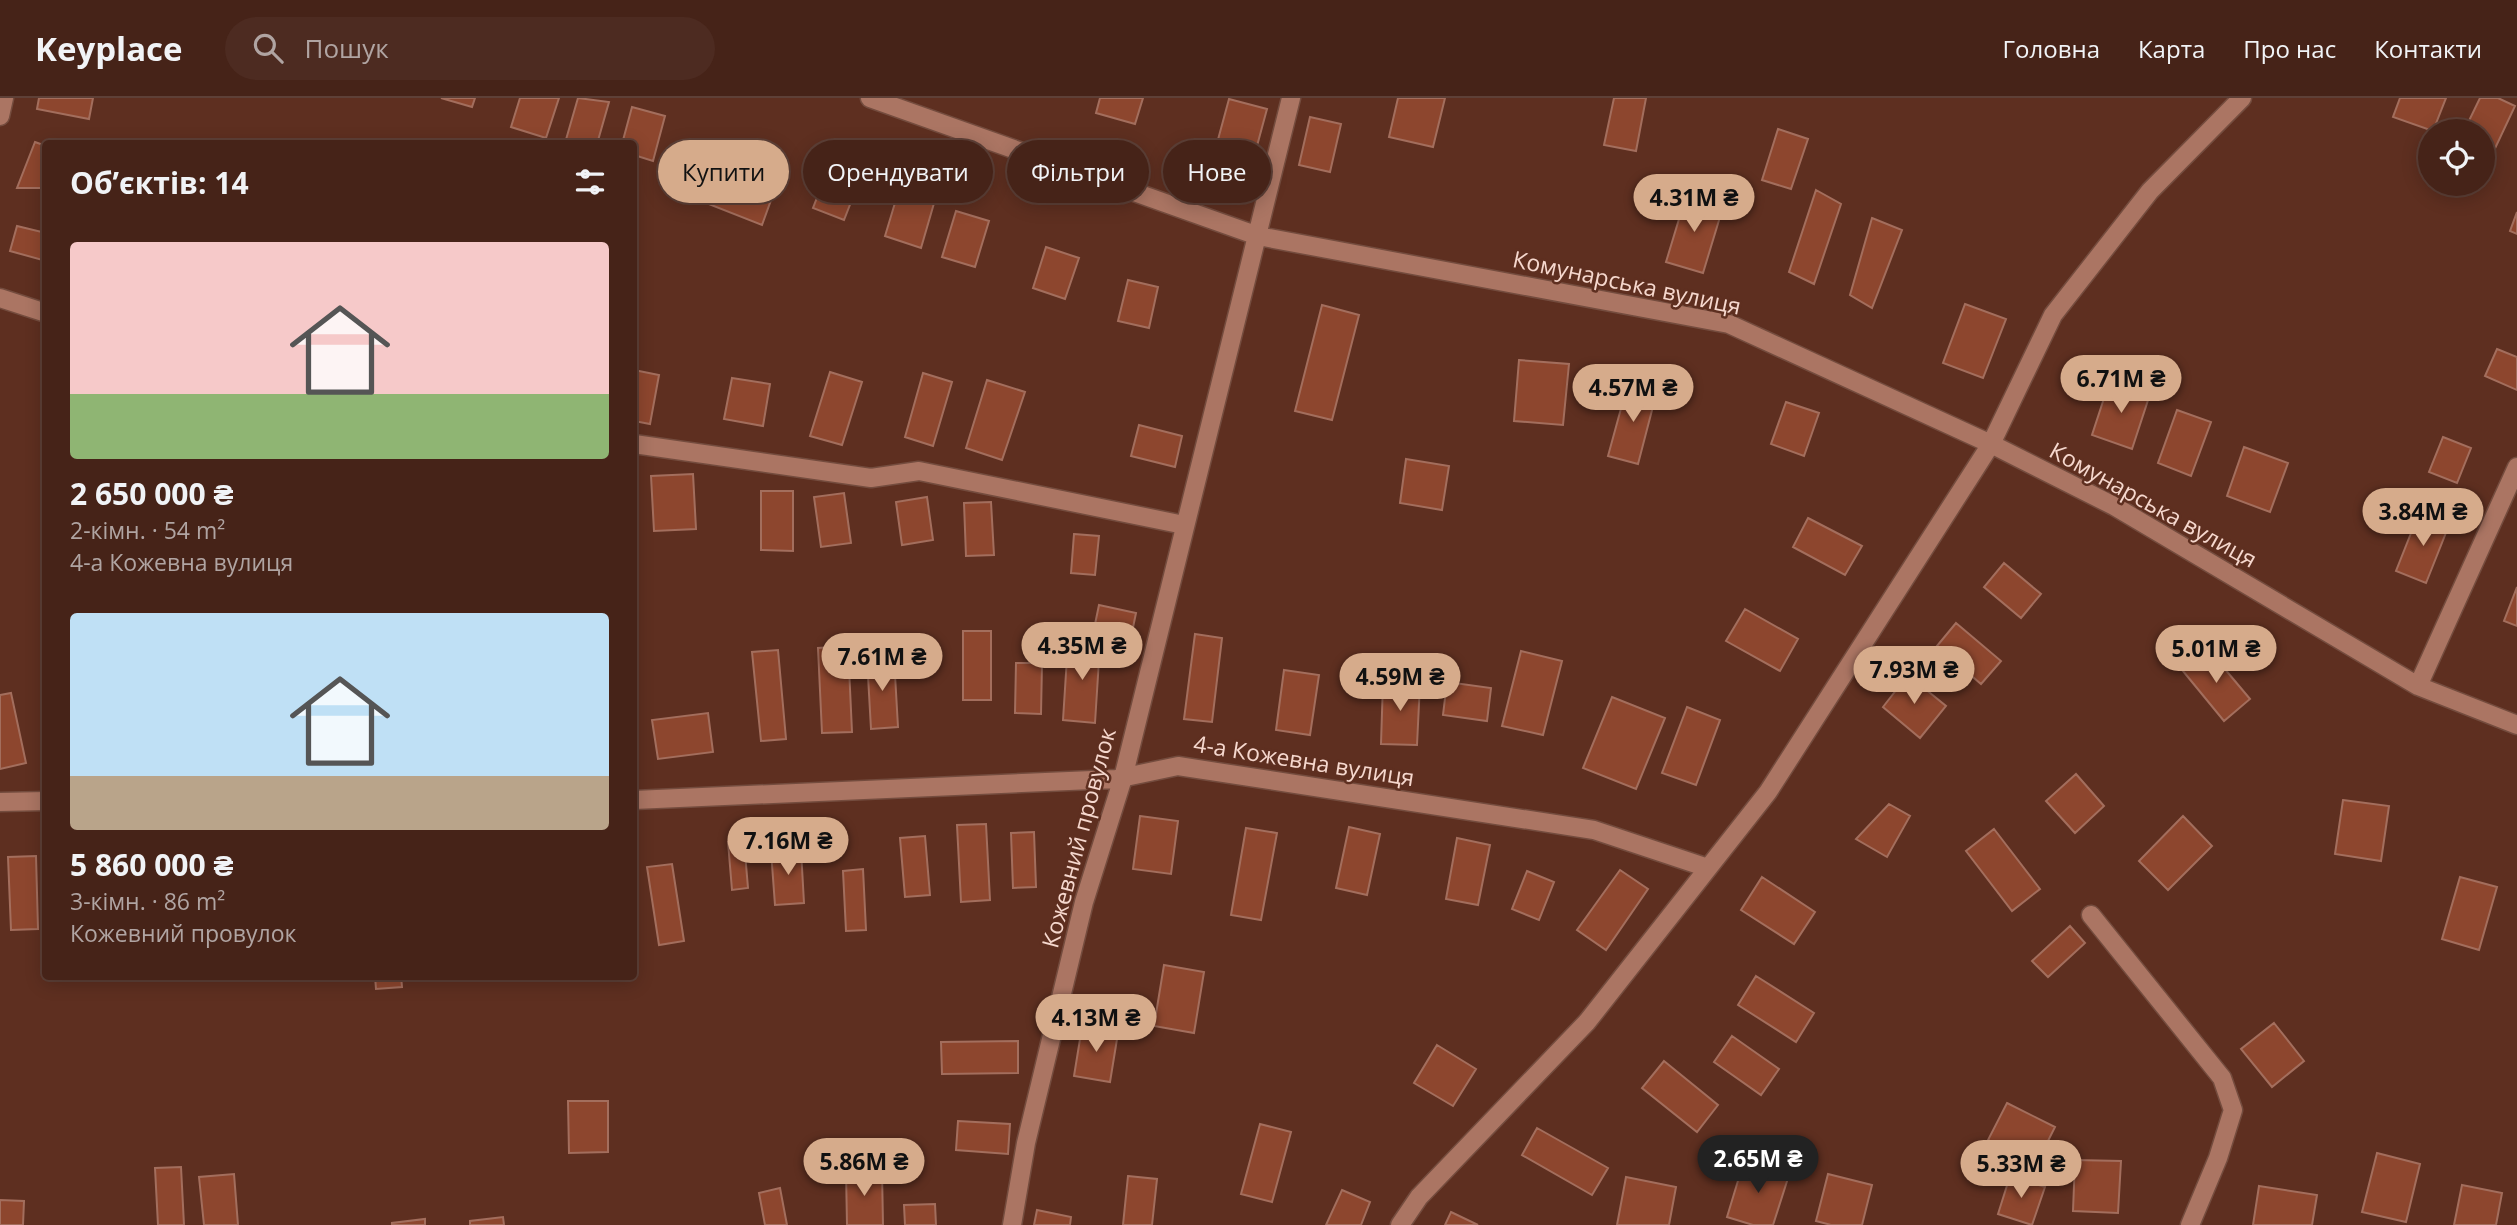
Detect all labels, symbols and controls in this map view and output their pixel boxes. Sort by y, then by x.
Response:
search box [225,17,715,80]
text: Keyplace [35,26,183,71]
icon: search [249,29,287,67]
text: Пошук [305,30,389,66]
text: Головна [2003,32,2100,65]
text: Карта [2138,32,2205,65]
text: Про нас [2243,32,2336,65]
text: Контакти [2374,32,2482,65]
map controls [2418,119,2495,196]
button: locate [2418,119,2495,196]
chip: Купити [658,140,789,203]
chip: Орендувати [803,140,993,203]
chip: Фільтри [1007,140,1149,203]
chip: Нове [1163,140,1271,203]
text: Об’єктів: 14 [70,162,249,203]
icon: filters [571,163,609,201]
pin: 4.31M ₴ [1629,174,1759,234]
text: 4.31M ₴ [1649,181,1739,213]
street label: Комунарська вулиця [1510,242,1744,322]
icon: home [277,287,403,413]
pin: 6.71M ₴ [2056,356,2186,415]
text: 6.71M ₴ [2076,362,2166,394]
pin: 4.57M ₴ [1568,364,1698,424]
text: 4.57M ₴ [1588,371,1678,403]
street label: Комунарська вулиця [2044,434,2263,574]
text: 2 650 000 ₴ [70,473,233,514]
pin: 3.84M ₴ [2358,489,2488,548]
text: 3.84M ₴ [2378,495,2468,527]
text: 2-кімн. · 54 m² [70,514,225,546]
text: 4-а Кожевна вулиця [70,546,293,578]
pin: 4.35M ₴ [1017,622,1147,682]
pin: 5.01M ₴ [2151,626,2281,685]
text: 4.35M ₴ [1037,629,1127,661]
text: 5.01M ₴ [2171,632,2261,664]
pin: 7.61M ₴ [817,634,947,693]
text: 7.61M ₴ [837,640,927,672]
pin: 7.93M ₴ [1849,646,1979,706]
text: 7.93M ₴ [1869,653,1959,685]
pin: 4.59M ₴ [1335,654,1465,713]
icon: home [277,658,403,784]
text: 4.59M ₴ [1355,660,1445,692]
street label: Кожевний провулок [1033,724,1123,951]
street label: 4-а Кожевна вулиця [1191,727,1417,793]
pin: 7.16M ₴ [723,818,853,877]
text: 7.16M ₴ [743,824,833,856]
text: 5 860 000 ₴ [70,844,233,885]
text: 3-кімн. · 86 m² [70,885,225,917]
text: Кожевний провулок [70,917,296,949]
pin: 4.13M ₴ [1031,995,1161,1054]
text: 4.13M ₴ [1051,1001,1141,1033]
pin: 2.65M ₴ [1693,1136,1823,1195]
pin: 5.86M ₴ [799,1138,929,1198]
pin: 5.33M ₴ [1956,1140,2086,1200]
text: 2.65M ₴ [1713,1142,1803,1174]
text: 5.86M ₴ [819,1145,909,1177]
text: 5.33M ₴ [1976,1147,2066,1179]

